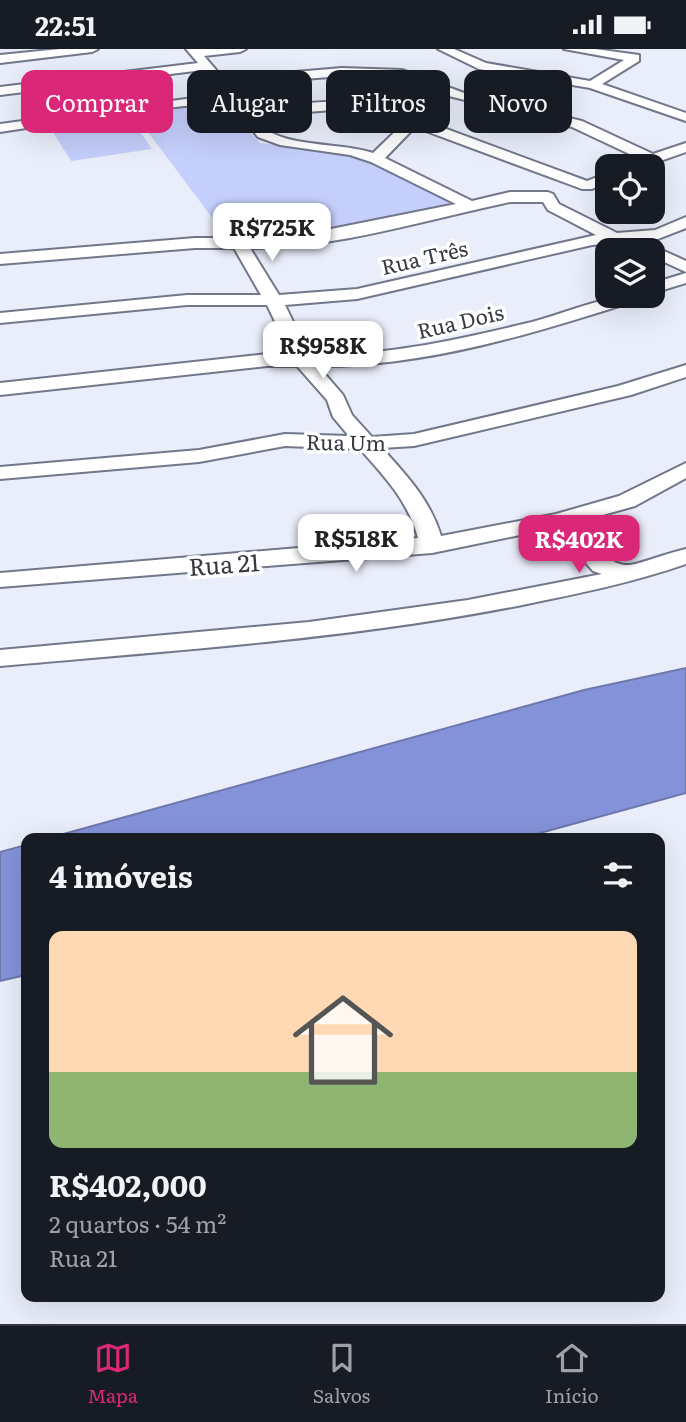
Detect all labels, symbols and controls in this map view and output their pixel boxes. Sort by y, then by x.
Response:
text: 22:51 [35,5,96,44]
chip: Comprar [21,70,173,133]
chip: Alugar [187,70,312,133]
chip: Filtros [326,70,450,133]
chip: Novo [464,70,572,133]
map controls [595,154,665,308]
button: locate [595,154,665,224]
pin: R$725K [215,203,329,263]
text: R$725K [229,209,315,243]
street label: Rua Três [378,231,470,281]
button: layers [595,238,665,308]
street label: Rua Dois [414,295,506,345]
pin: R$958K [266,321,380,381]
text: R$958K [279,327,367,361]
street label: Rua Um [306,425,386,457]
pin: R$518K [299,515,413,574]
pin: R$402K [522,515,636,575]
text: R$518K [314,520,398,554]
text: R$402K [535,521,623,555]
street label: Rua 21 [187,543,261,583]
text: 4 imóveis [49,853,193,897]
icon: filters [599,856,637,894]
icon: home [280,977,406,1103]
text: R$402,000 [49,1162,207,1206]
text: 2 quartos · 54 m² [49,1206,226,1240]
text: Rua 21 [49,1240,117,1274]
tab: Mapa [87,1339,138,1409]
tab: Salvos [313,1339,370,1409]
tab: Início [545,1339,599,1409]

